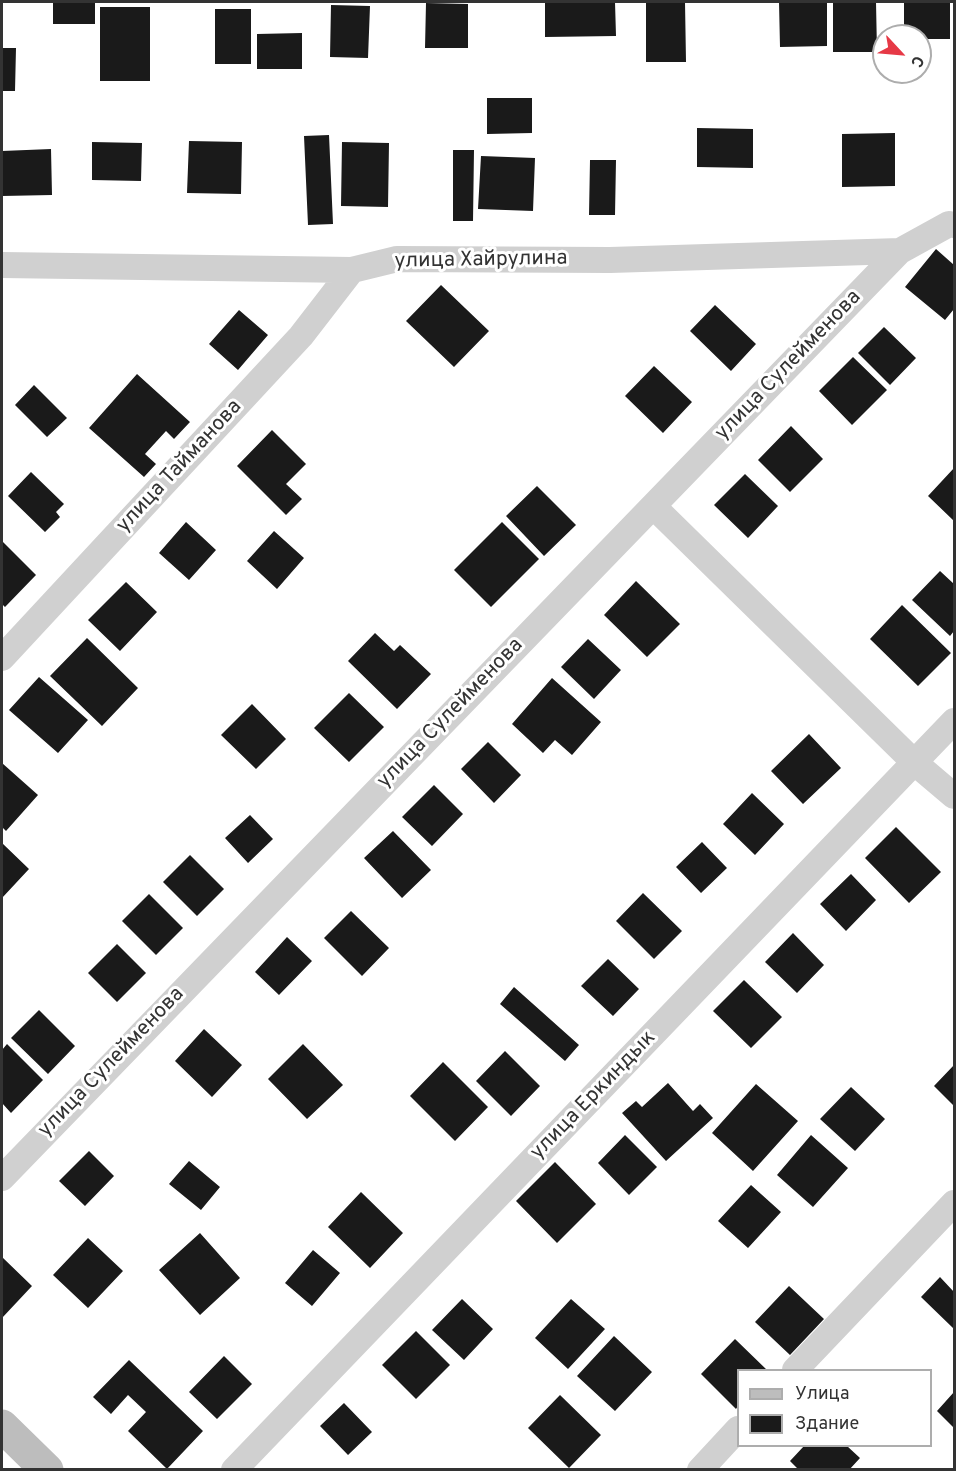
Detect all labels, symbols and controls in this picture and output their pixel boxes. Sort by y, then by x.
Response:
north arrow [872,24,932,84]
text: С [905,52,928,70]
street label: улица Хайрулина [394,247,568,275]
street label: улица Сулейменова [711,286,867,446]
street label: улица Тайманова [112,395,248,539]
street label: улица Сулейменова [373,634,529,794]
street label: улица Сулейменова [34,983,190,1143]
street label: улица Еркиндык [526,1026,662,1166]
legend [737,1369,932,1447]
text: Улица [795,1383,849,1406]
text: Здание [795,1413,859,1436]

